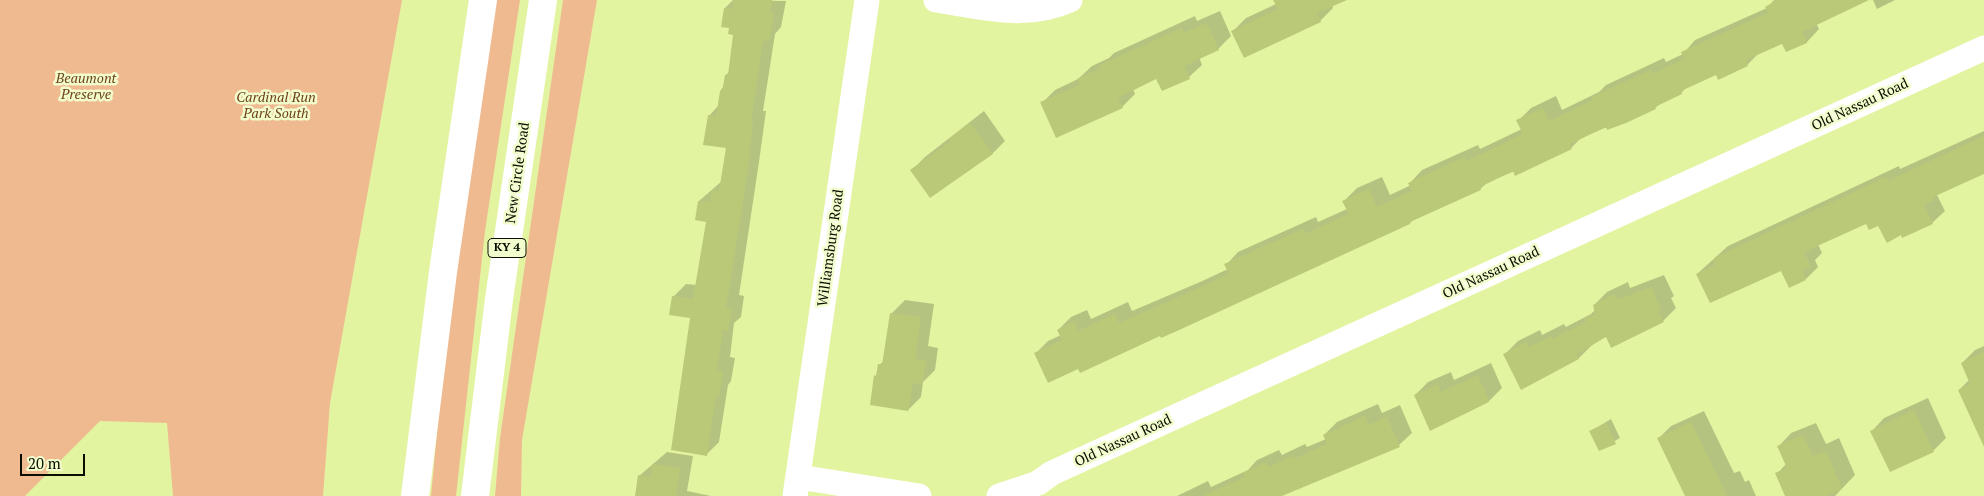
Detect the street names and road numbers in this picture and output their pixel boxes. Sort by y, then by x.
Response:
street label: Old Nassau Road [1809,75,1911,135]
street label: New Circle Road [503,121,533,225]
street label: Williamsburg Road [814,188,848,308]
road number: KY 4 [488,238,526,258]
street label: Old Nassau Road [1440,243,1542,303]
street label: Old Nassau Road [1072,411,1174,471]

